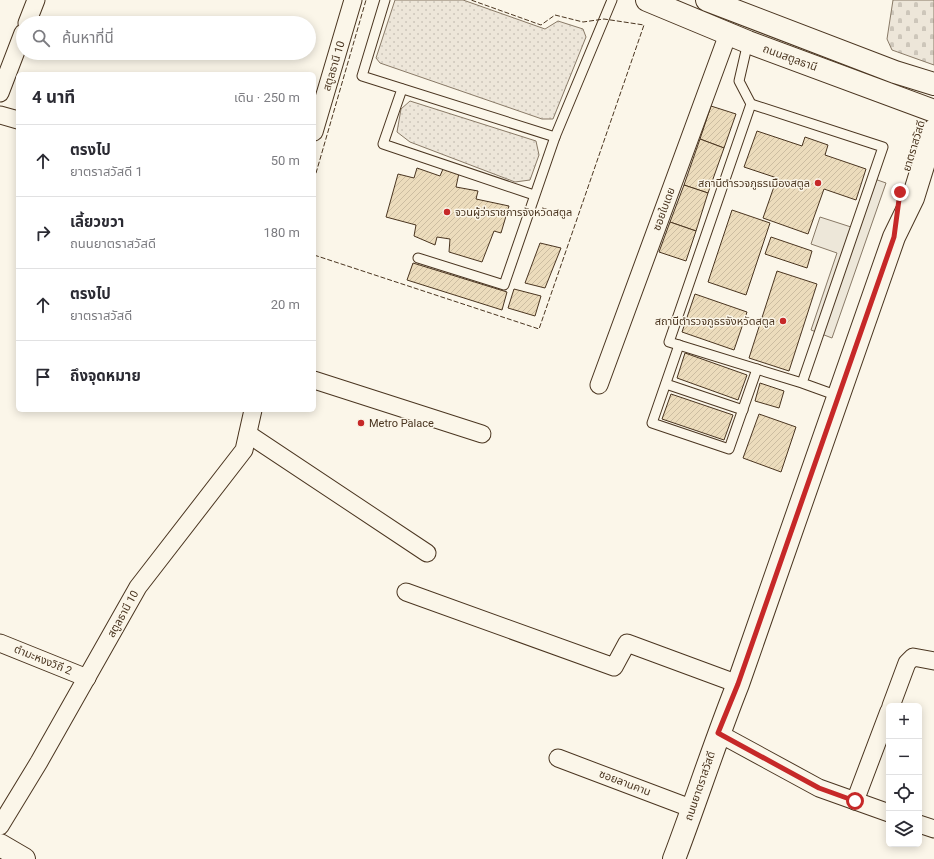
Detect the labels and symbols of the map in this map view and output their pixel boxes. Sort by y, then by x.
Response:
street label: สตูลธานี 10 [320,39,348,93]
street label: ถนนสตูลธานี [761,42,819,74]
street label: ยาตราสวัสดี [900,119,928,173]
place label: สถานีตำรวจภูธรเมืองสตูล [698,177,810,190]
marker: สถานีตำรวจภูธรเมืองสตูล [813,178,823,188]
route end [891,183,909,201]
street label: ซอยใบเดย [650,186,678,232]
place label: จวนผู้ว่าราชการจังหวัดสตูล [455,206,572,219]
marker: จวนผู้ว่าราชการจังหวัดสตูล [442,207,452,217]
place label: สถานีตำรวจภูธรจังหวัดสตูล [655,315,775,328]
marker: สถานีตำรวจภูธรจังหวัดสตูล [778,316,788,326]
place label: Metro Palace [369,417,434,430]
marker: Metro Palace [356,418,366,428]
street label: สตูลธานี 10 [105,588,141,640]
street label: ตำมะหงงวิถี 2 [12,643,74,677]
street label: ถนนยาตราสวัสดี [682,750,718,822]
street label: ซอยลานคาน [597,767,653,799]
route start [846,792,864,810]

